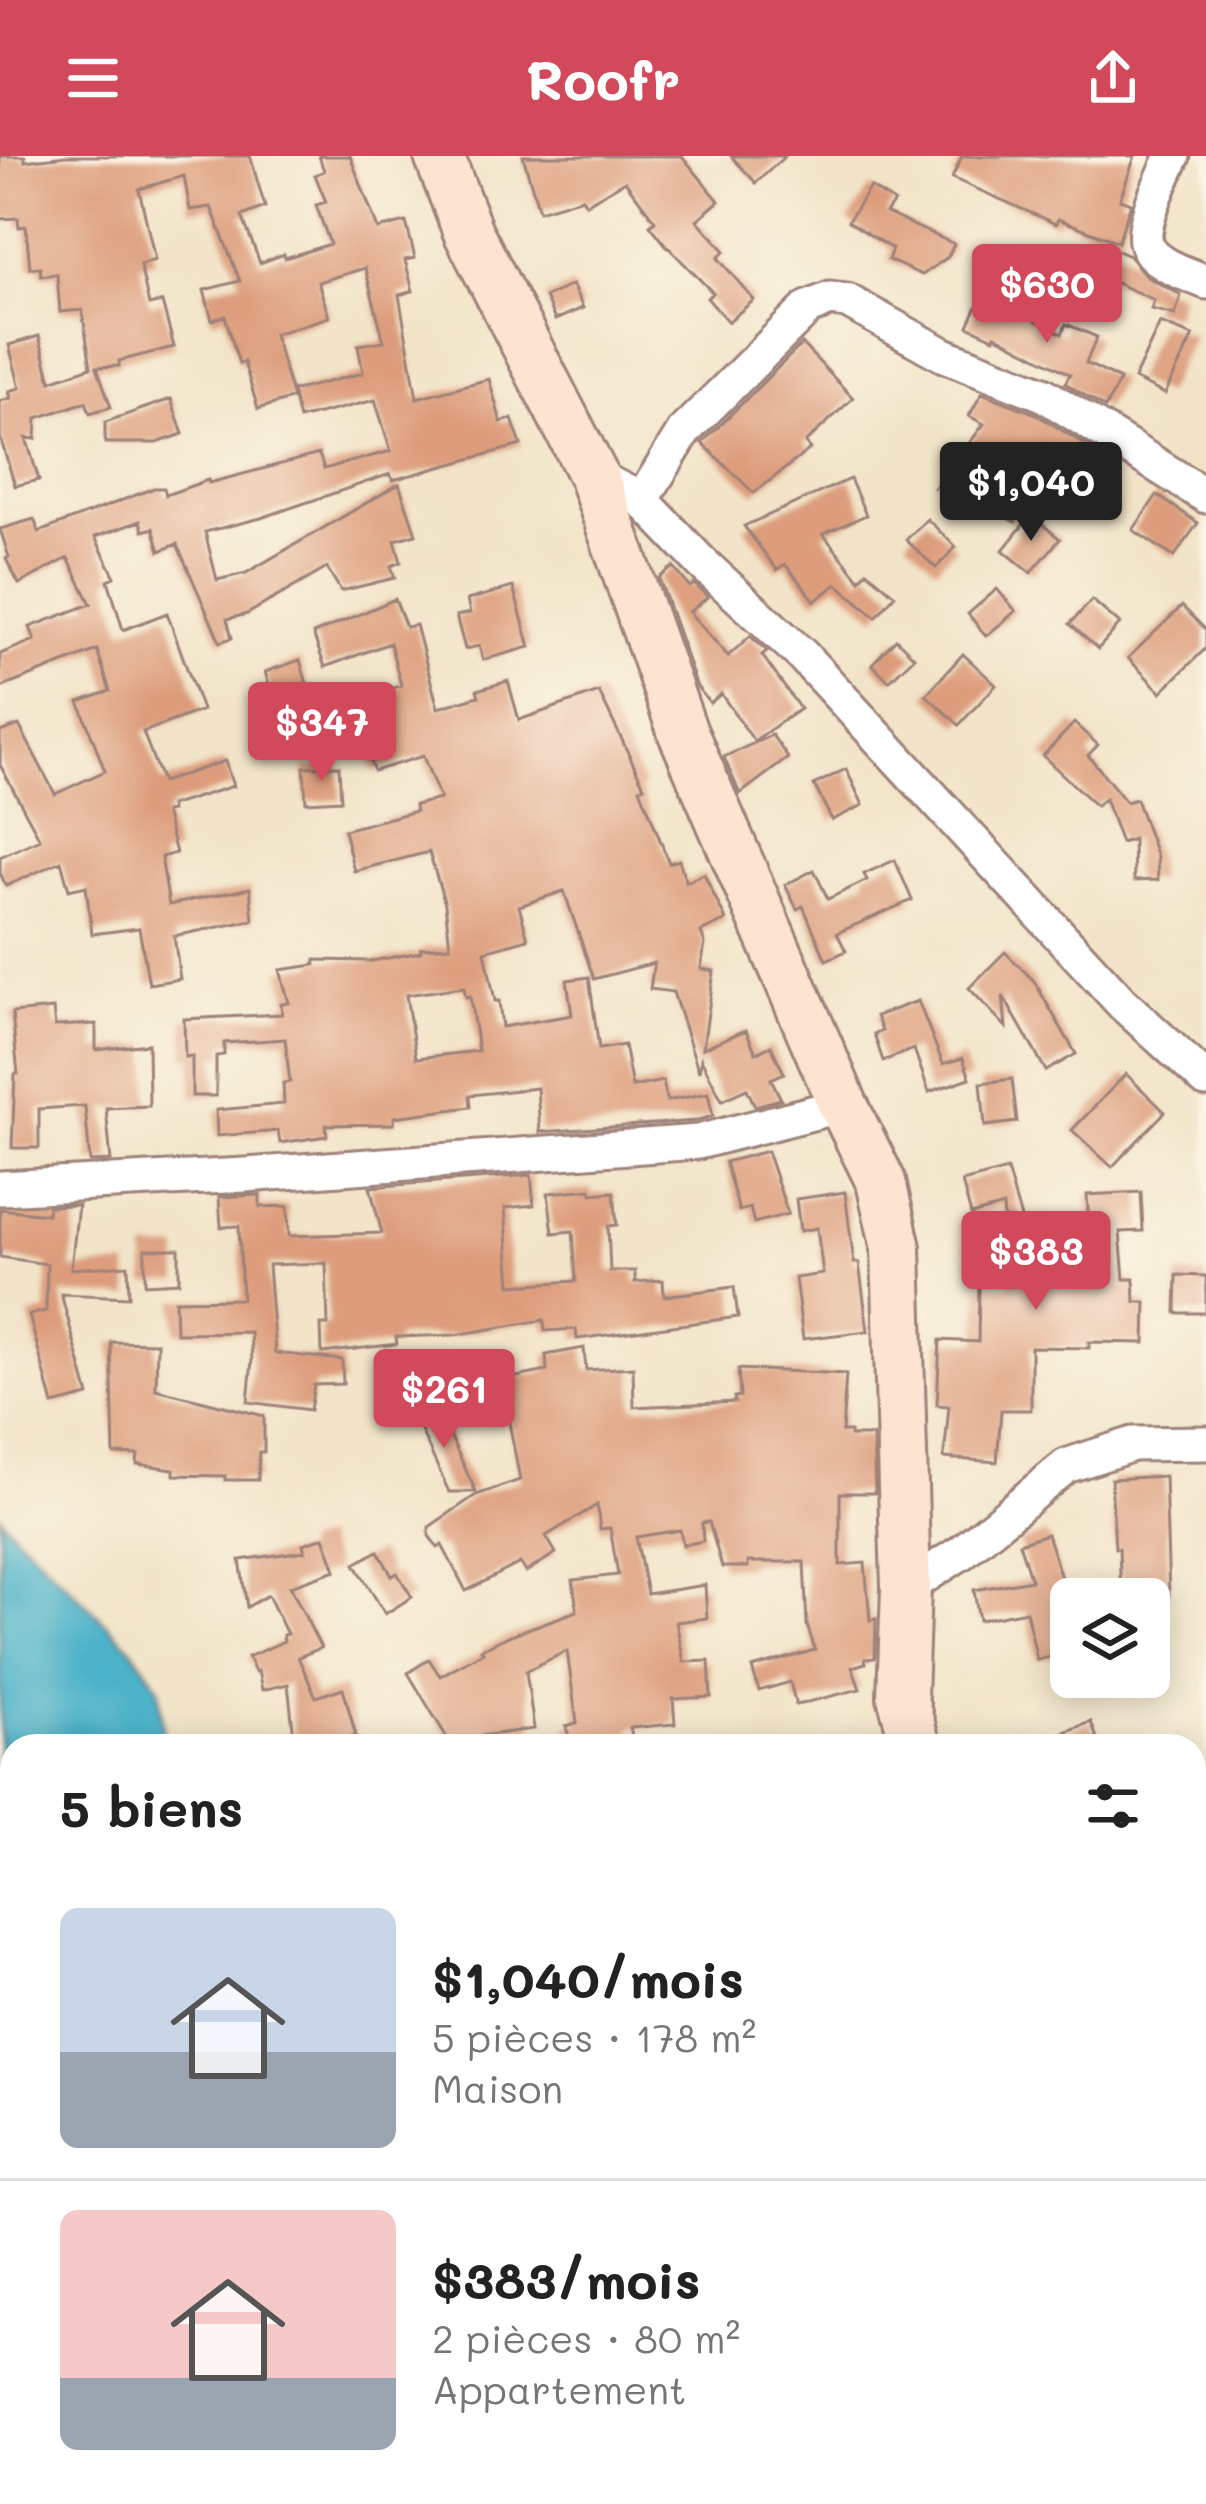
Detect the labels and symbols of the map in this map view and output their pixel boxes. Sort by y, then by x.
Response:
pin: $630 [976,244,1118,346]
pin: $1,040 [933,442,1129,544]
pin: $347 [251,682,393,784]
pin: $383 [965,1211,1107,1313]
pin: $261 [373,1349,515,1451]

